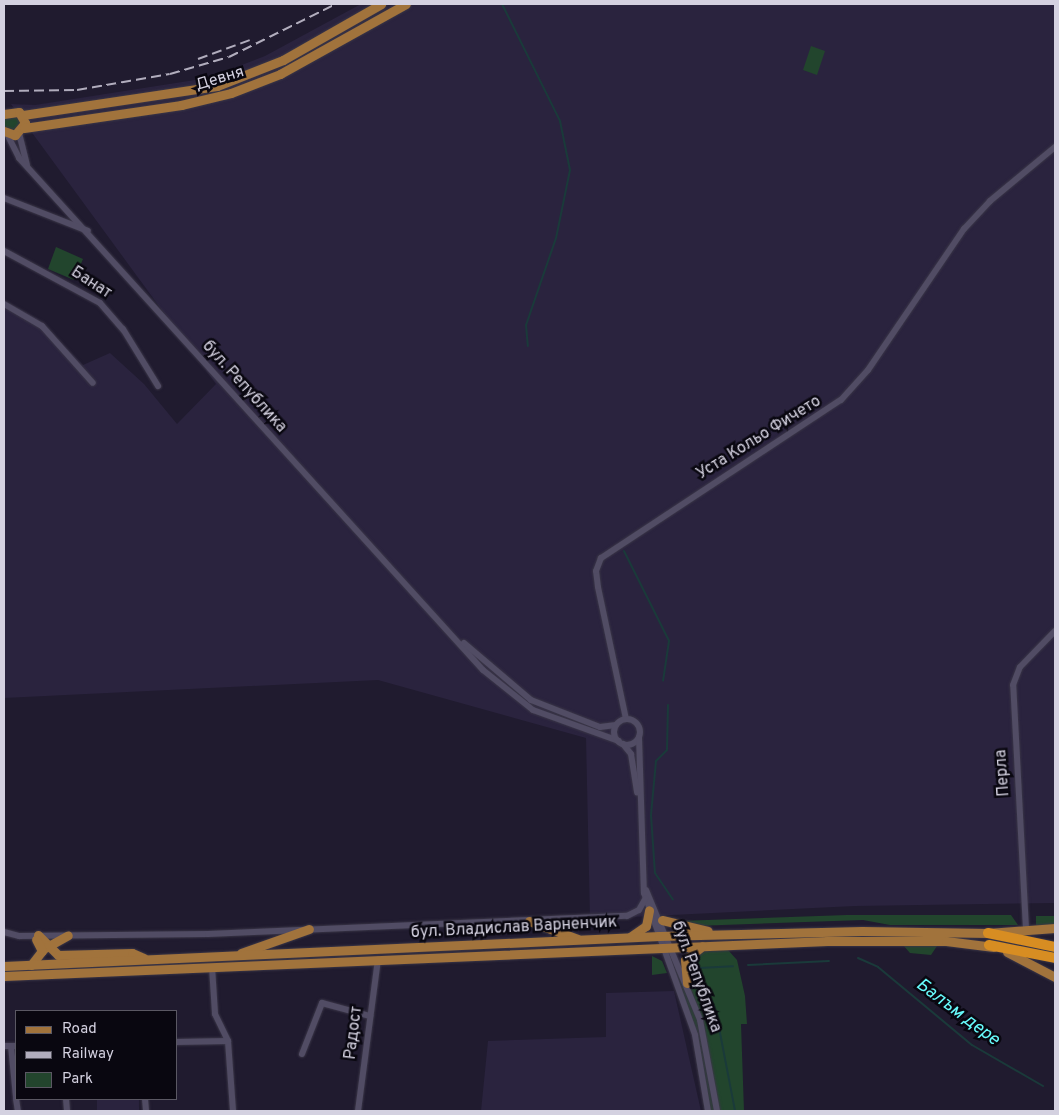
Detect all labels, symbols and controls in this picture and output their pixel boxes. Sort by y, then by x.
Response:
street label: Девня [193,63,247,95]
street label: Банат [67,263,115,303]
street label: бул. Република [198,337,290,437]
street label: Уста Кольо Фичето [693,392,825,484]
street label: Перла [992,749,1014,797]
street label: бул. Владислав Варненчик [410,913,618,943]
street label: бул. Република [667,919,725,1035]
water label: Балъм дере [911,975,1003,1051]
street label: Радост [341,1005,367,1061]
legend [15,1010,178,1100]
text: Road [62,1020,97,1039]
text: Railway [62,1045,114,1064]
text: Park [62,1070,93,1089]

